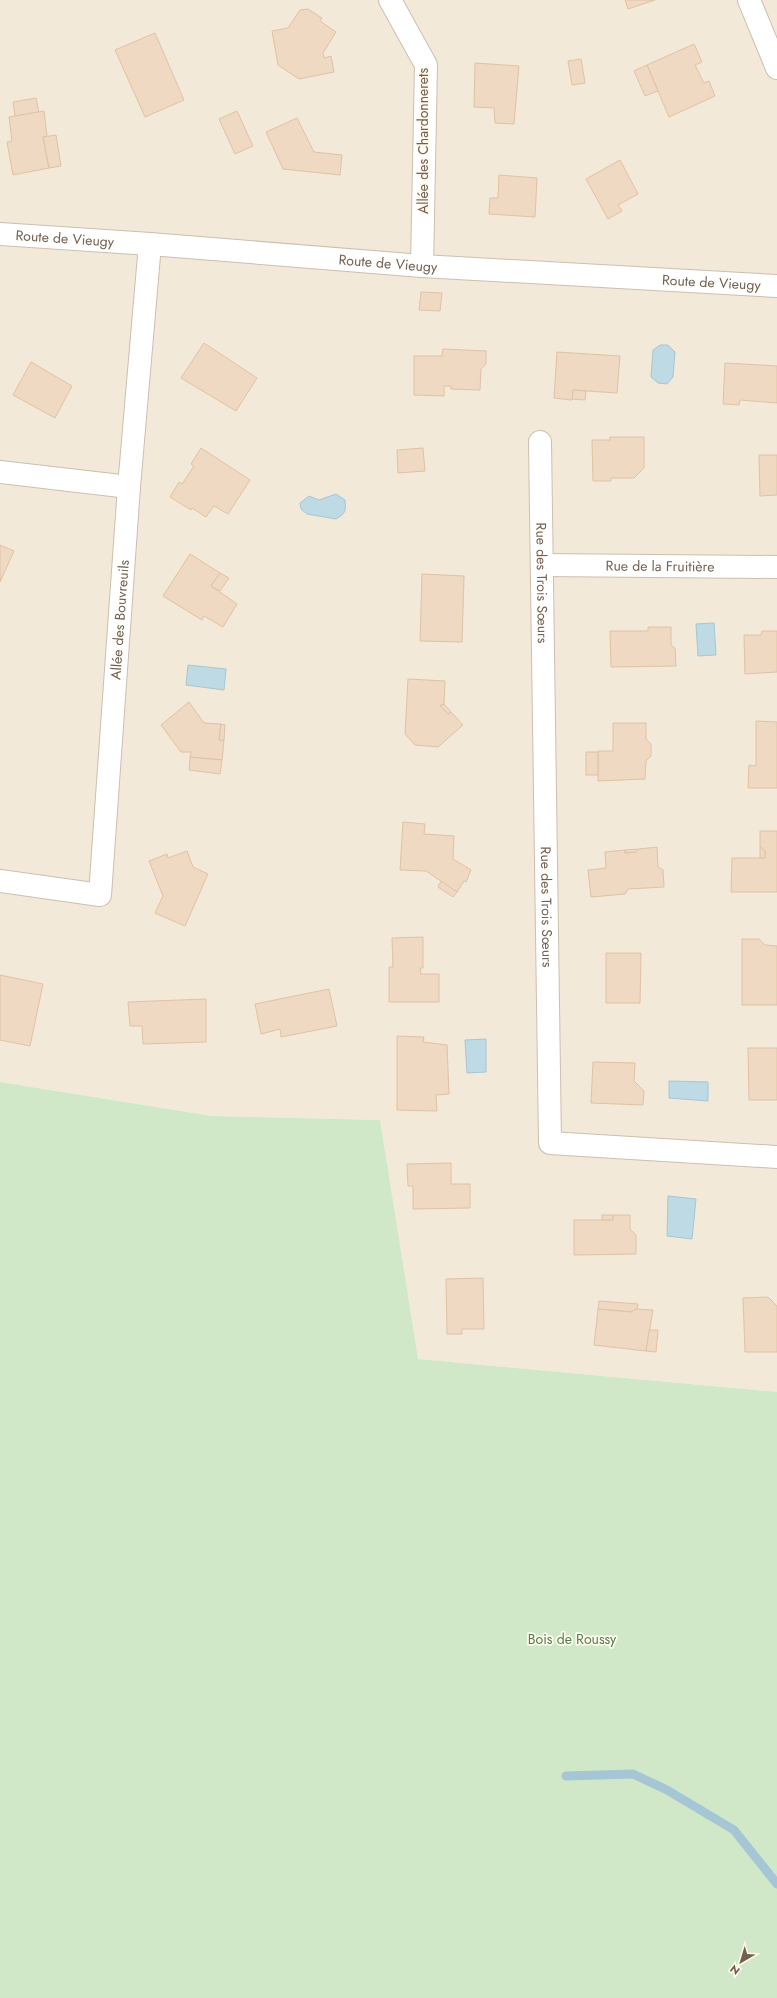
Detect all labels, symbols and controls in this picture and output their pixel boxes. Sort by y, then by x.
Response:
street label: Allée des Chardonnerets [413,68,433,214]
street label: Route de Vieugy [15,225,116,252]
street label: Route de Vieugy [338,249,438,277]
street label: Route de Vieugy [661,270,762,295]
street label: Rue des Trois Sœurs [531,522,553,644]
street label: Rue de la Fruitière [606,556,714,576]
street label: Allée des Bouvreuils [105,559,134,680]
street label: Rue des Trois Sœurs [536,846,557,968]
park label: Bois de Roussy [528,1629,617,1649]
north arrow [721,1942,761,1982]
text: N [726,1961,743,1979]

